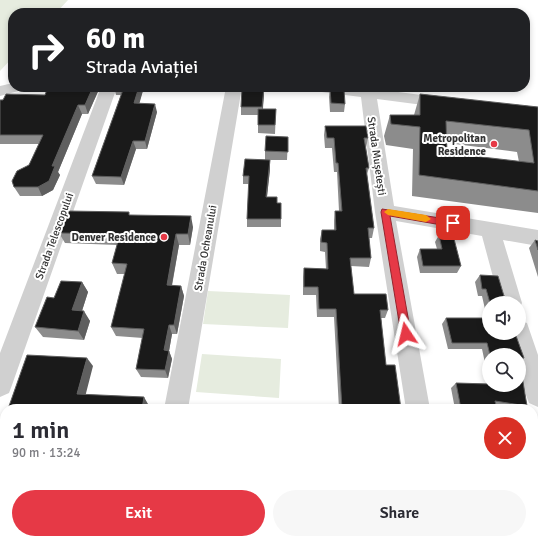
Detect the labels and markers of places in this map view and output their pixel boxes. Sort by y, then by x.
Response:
place label: Metropolitan Residence [423,132,487,158]
marker: Metropolitan Residence [489,139,499,149]
pin [436,206,470,240]
place label: Denver Residence [72,231,157,244]
marker: Denver Residence [159,232,169,242]

